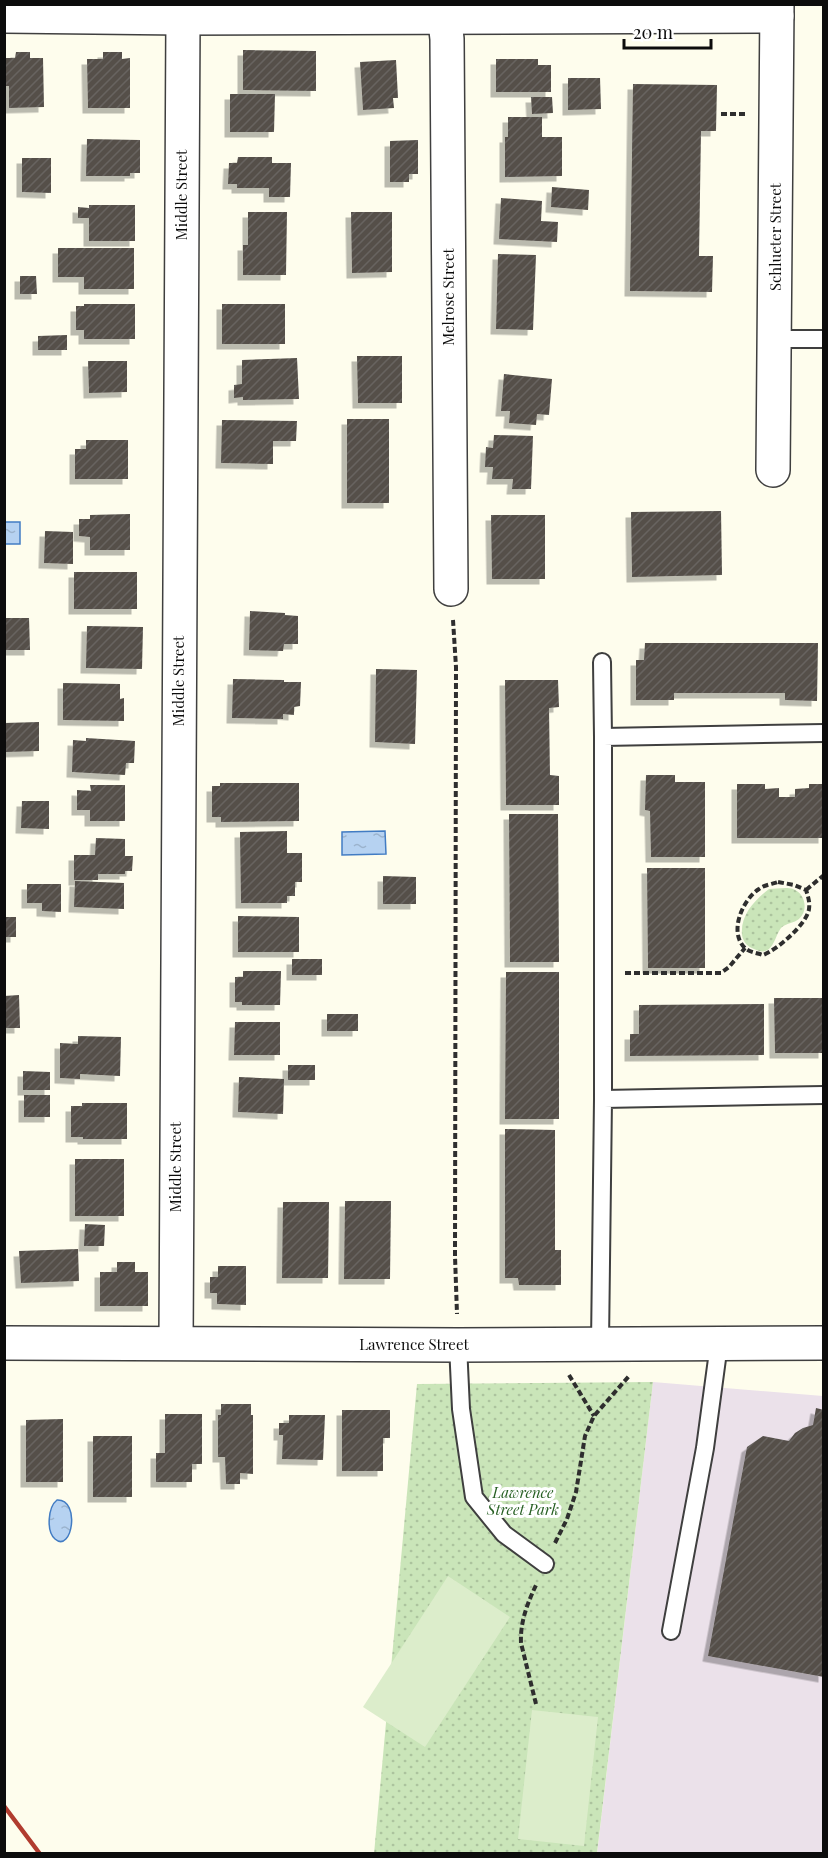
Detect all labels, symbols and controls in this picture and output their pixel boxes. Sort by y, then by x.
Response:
scale bar [624,12,711,50]
text: 20 m [633,20,673,44]
street label: Middle Street [171,149,191,240]
street label: Schlueter Street [765,182,785,291]
street label: Melrose Street [438,248,458,346]
street label: Middle Street [168,635,188,726]
street label: Middle Street [165,1121,185,1212]
street label: Lawrence Street [359,1334,469,1354]
park label: Lawrence Street Park [486,1482,559,1519]

